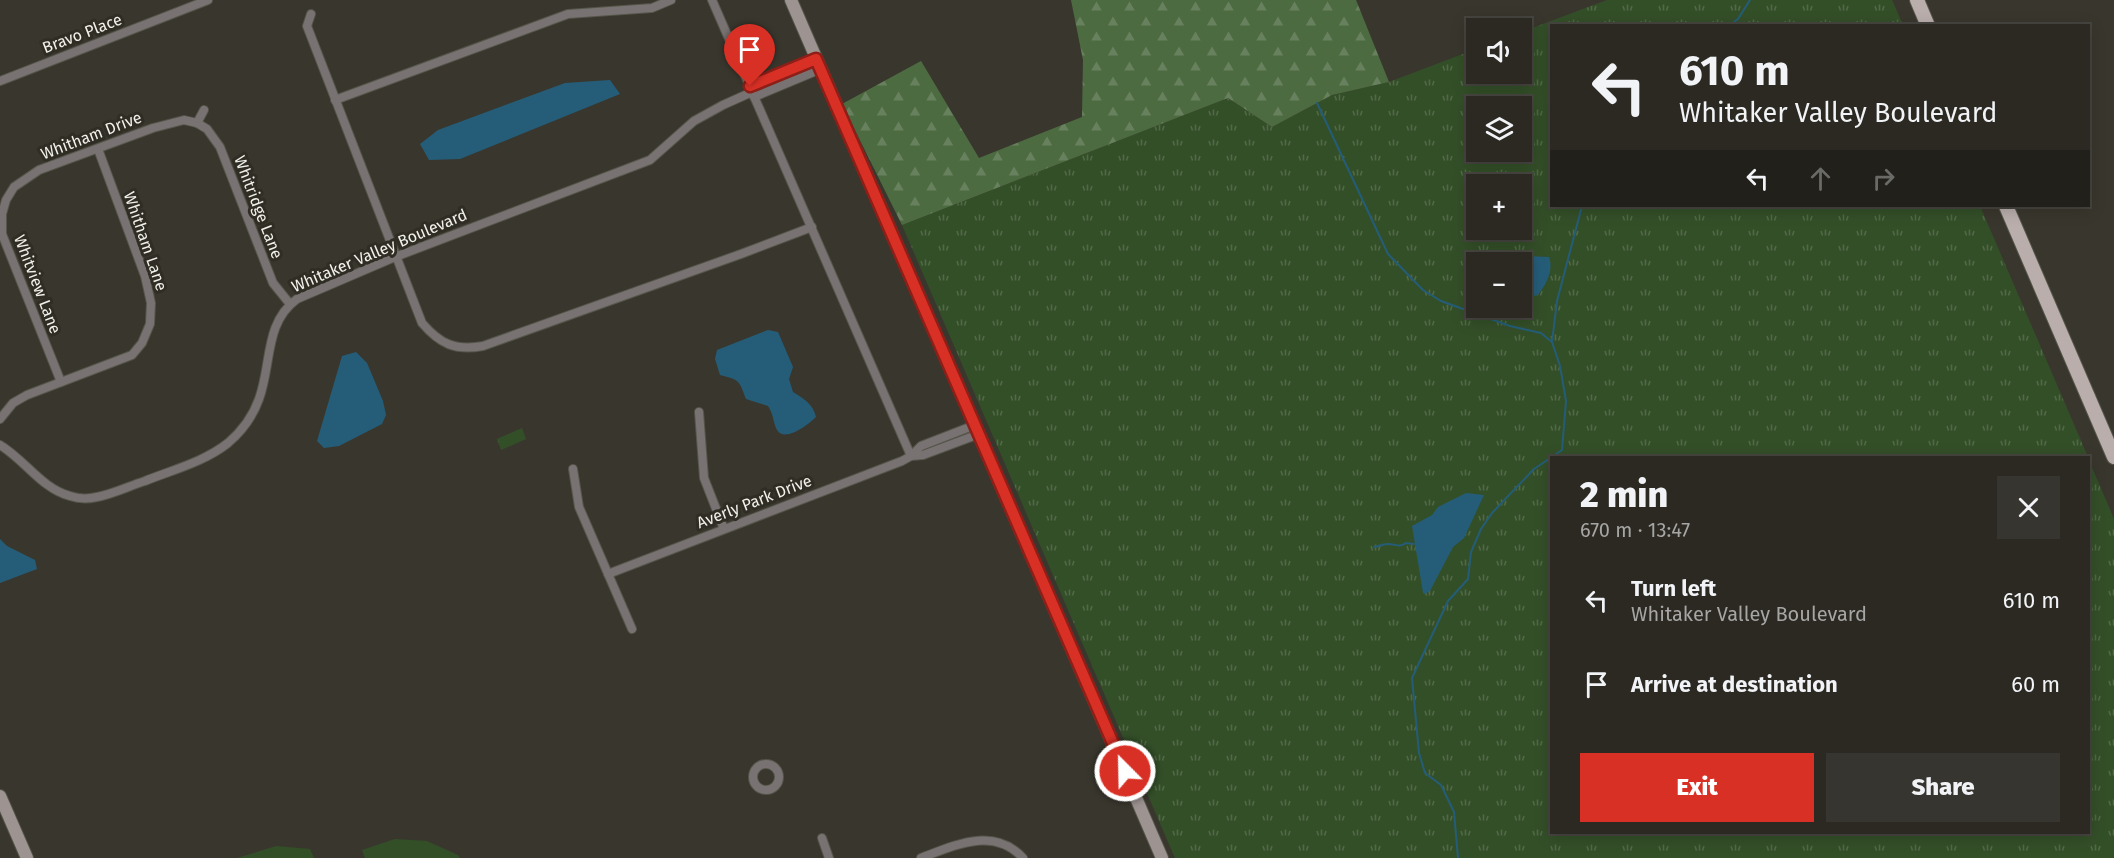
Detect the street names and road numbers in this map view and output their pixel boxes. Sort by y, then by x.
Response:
street label: Bravo Place [40,10,125,57]
street label: Whitham Drive [38,108,144,163]
street label: Whitridge Lane [230,153,287,261]
street label: Whitham Lane [120,189,171,293]
street label: Whitaker Valley Boulevard [289,205,470,296]
street label: Whitview Lane [10,232,65,336]
street label: Averly Park Drive [694,471,814,532]

